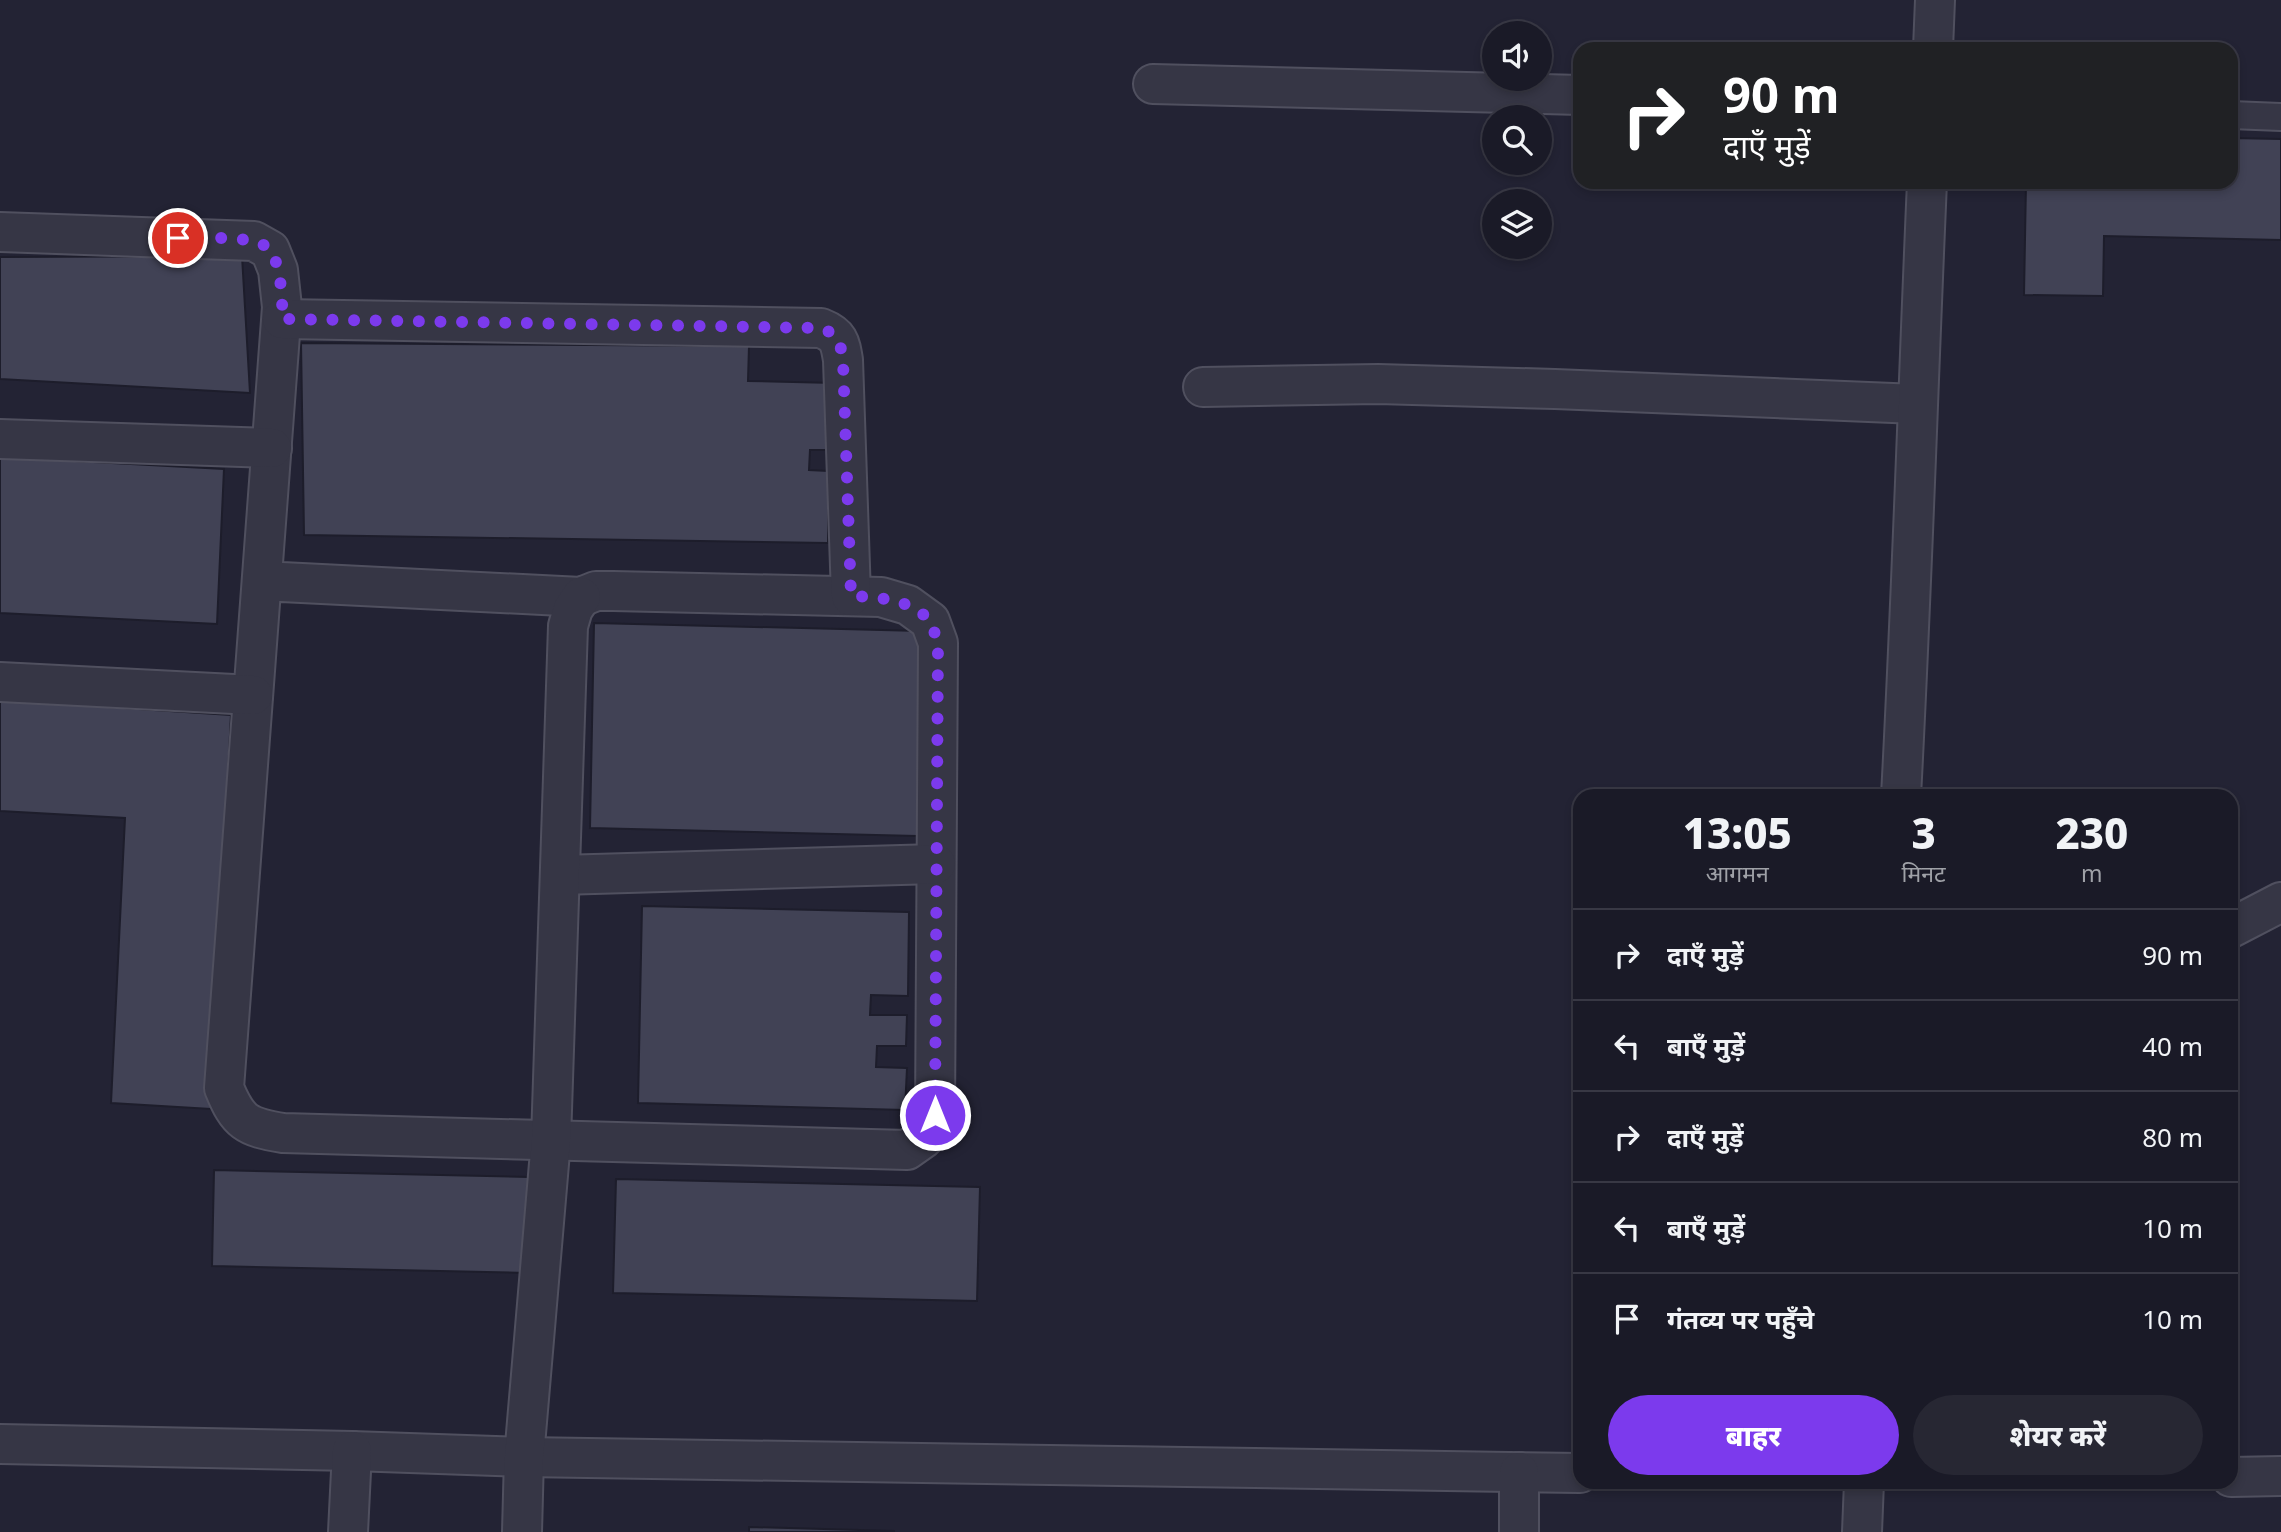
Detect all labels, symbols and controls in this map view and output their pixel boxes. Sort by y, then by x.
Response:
map controls [1482,21,1552,259]
button: sound [1482,21,1552,91]
text: 90 m [1723,61,1840,127]
icon: right [1608,70,1699,161]
button: search [1482,105,1552,175]
text: दाएँ मुड़ें [1723,124,1811,167]
button: layers [1482,189,1552,259]
pin [148,208,208,268]
icon: arrive [159,219,197,257]
text: 13:05 [1683,804,1792,861]
text: 3 [1911,804,1936,861]
text: 230 [2055,804,2128,861]
text: आगमन [1706,857,1769,889]
text: मिनट [1902,857,1946,889]
text: m [2081,857,2103,889]
icon: right [1608,936,1646,974]
text: दाएँ मुड़ें [1667,937,1744,973]
text: 90 m [2142,937,2203,973]
icon: left [1608,1027,1646,1065]
text: बाएँ मुड़ें [1667,1028,1745,1064]
text: 40 m [2142,1028,2203,1064]
position arrow [898,1078,972,1152]
icon: right [1608,1118,1646,1156]
text: दाएँ मुड़ें [1667,1119,1744,1155]
text: 80 m [2142,1119,2203,1155]
icon: left [1608,1209,1646,1247]
text: बाएँ मुड़ें [1667,1210,1745,1246]
text: 10 m [2142,1210,2203,1246]
icon: arrive [1608,1300,1646,1338]
text: गंतव्य पर पहुँचे [1667,1301,1814,1337]
text: 10 m [2142,1301,2203,1337]
button: बाहर [1608,1395,1899,1475]
button: शेयर करें [1913,1395,2203,1475]

